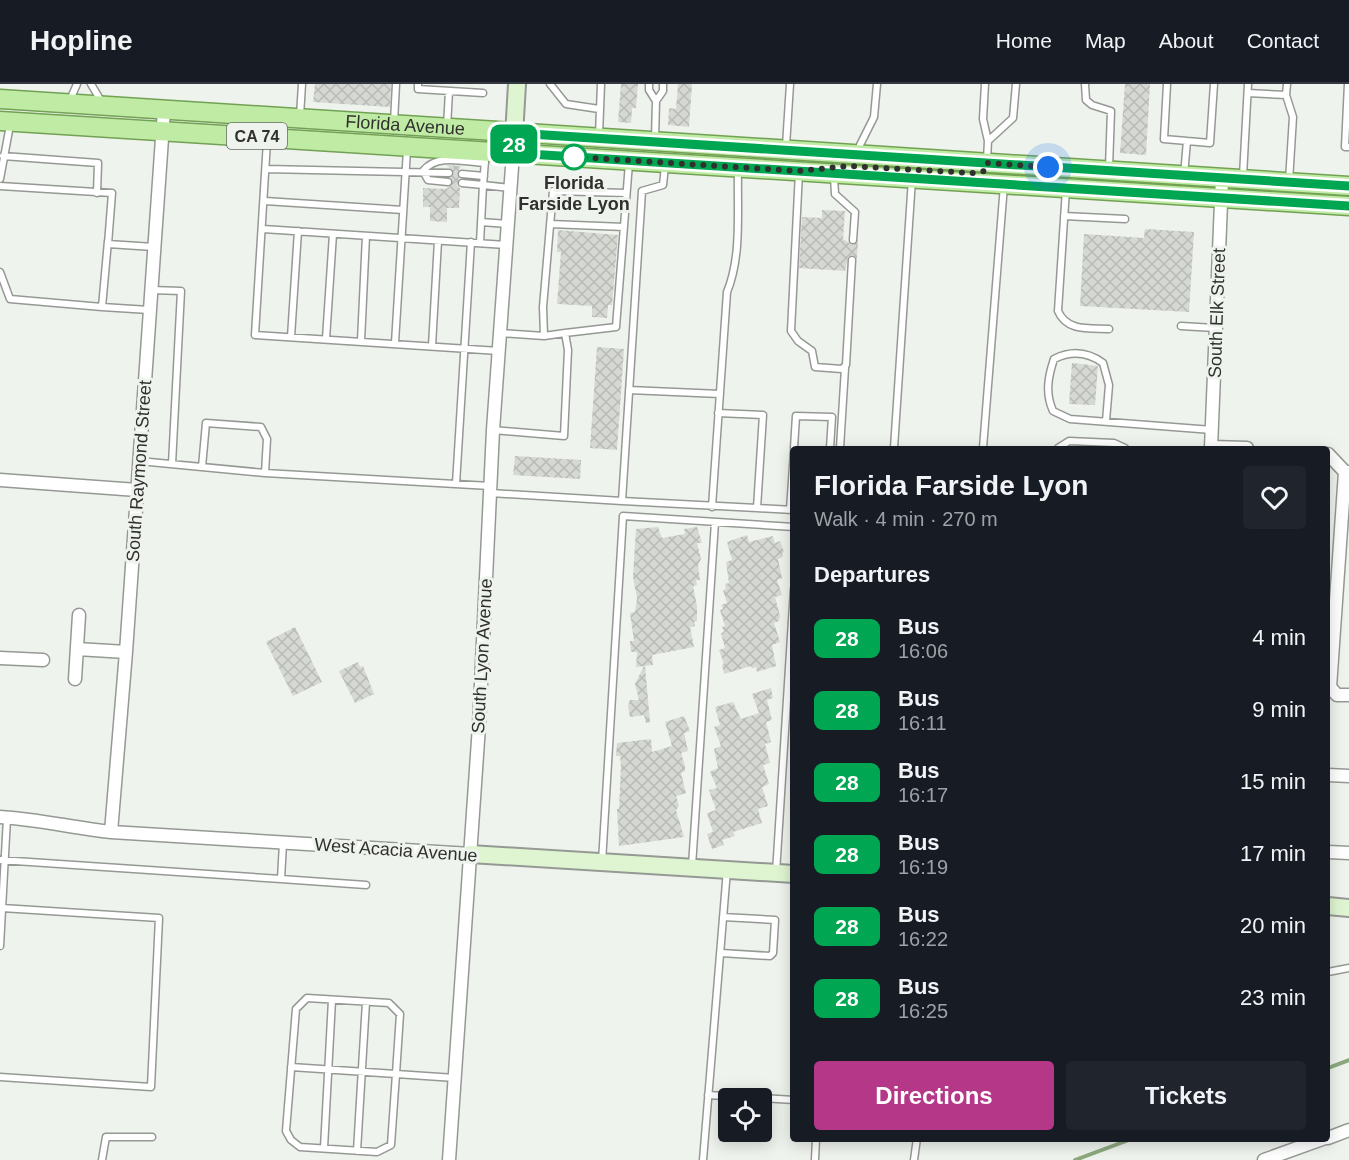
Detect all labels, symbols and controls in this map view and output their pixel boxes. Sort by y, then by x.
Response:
text: Hopline [30,25,133,56]
text: Home [996,29,1052,52]
text: Map [1085,29,1126,52]
text: About [1159,29,1214,52]
text: Contact [1247,29,1319,52]
street label: Florida Avenue [345,111,466,139]
road number: CA 74 [227,123,287,149]
line badge: 28 [487,124,541,164]
text: 28 [502,133,526,156]
marker: Florida Farside Lyon [561,144,587,170]
your location [1033,152,1063,182]
place label: Florida Farside Lyon [518,173,630,214]
street label: South Elk Street [1205,248,1229,378]
street label: South Raymond Street [123,379,155,563]
button: heart [1243,466,1306,529]
text: Florida Farside Lyon [814,470,1088,501]
text: Walk · 4 min · 270 m [814,508,998,530]
text: Departures [814,562,930,587]
street label: South Lyon Avenue [468,578,496,734]
text: Bus [898,614,940,639]
text: 4 min [1252,625,1306,650]
text: 28 [835,627,859,650]
text: 16:06 [898,640,948,662]
text: Bus [898,686,940,711]
text: 9 min [1252,697,1306,722]
text: 28 [835,699,859,722]
text: 16:11 [898,712,947,734]
text: Bus [898,758,940,783]
text: 15 min [1240,769,1306,794]
text: 28 [835,771,859,794]
text: 16:17 [898,784,948,806]
text: Bus [898,830,940,855]
street label: West Acacia Avenue [314,834,478,866]
text: 17 min [1240,841,1306,866]
text: 28 [835,843,859,866]
text: 16:19 [898,856,948,878]
text: Bus [898,902,940,927]
text: 20 min [1240,913,1306,938]
text: 28 [835,915,859,938]
text: 16:22 [898,928,948,950]
text: Bus [898,974,940,999]
text: 23 min [1240,985,1306,1010]
text: 28 [835,987,859,1010]
text: 16:25 [898,1000,948,1022]
button: Directions [814,1061,1054,1130]
button: Tickets [1066,1061,1306,1130]
map controls [718,1088,772,1142]
button: locate [718,1088,772,1142]

